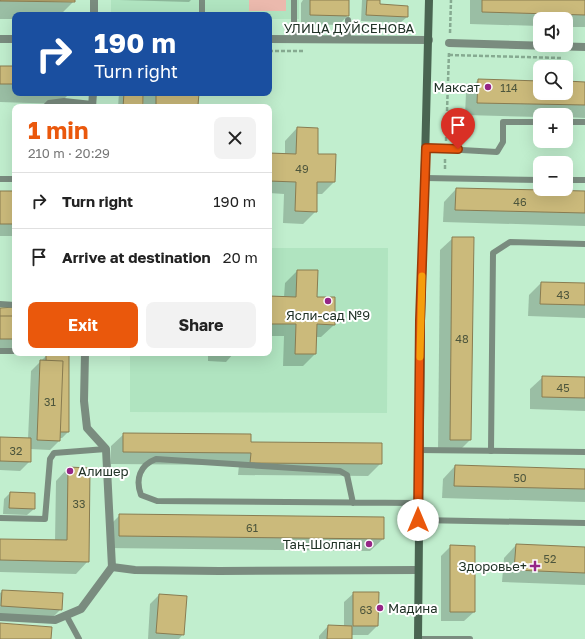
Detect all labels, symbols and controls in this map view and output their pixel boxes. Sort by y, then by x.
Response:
map controls [533,12,573,196]
button: sound [533,12,573,52]
street label: УЛИЦА ДУЙСЕНОВА [284,20,415,36]
text: 190 m [94,26,176,59]
icon: right [28,28,80,80]
text: Turn right [94,60,178,82]
button: search [533,60,573,100]
place label: Максат [434,79,481,95]
house number: 114 [500,81,518,94]
marker: Максат [483,82,493,92]
pin [441,108,475,149]
button: + [533,108,573,148]
icon: arrive [447,114,469,136]
text: 1 min [28,115,88,144]
button: close [214,117,256,159]
text: 210 m · 20:29 [28,145,110,161]
button: − [533,156,573,196]
house number: 49 [295,162,309,175]
icon: right [28,190,50,212]
text: Turn right [62,192,133,210]
text: 190 m [213,192,256,210]
house number: 46 [513,195,527,208]
icon: arrive [28,246,50,268]
text: Arrive at destination [62,248,211,266]
text: 20 m [223,248,258,266]
house number: 43 [556,288,570,301]
marker: Ясли-сад №9 [323,296,333,306]
button: Exit [28,302,138,348]
button: Share [146,302,256,348]
place label: Ясли-сад №9 [286,307,370,323]
house number: 48 [455,332,469,345]
house number: 45 [556,381,570,394]
house number: 31 [44,395,56,408]
house number: 32 [10,444,22,457]
place label: Алишер [78,463,129,479]
marker: Алишер [65,466,75,476]
house number: 50 [513,471,527,484]
house number: 33 [73,497,85,510]
position arrow [397,499,439,541]
house number: 61 [246,521,258,534]
place label: Таң-Шолпан [283,536,361,552]
marker: Таң-Шолпан [364,539,374,549]
house number: 52 [544,552,556,565]
place label: Здоровье+ [458,558,527,574]
marker: Здоровье+ [530,561,540,571]
place label: Мадина [388,600,438,616]
house number: 63 [359,603,373,616]
marker: Мадина [375,603,385,613]

